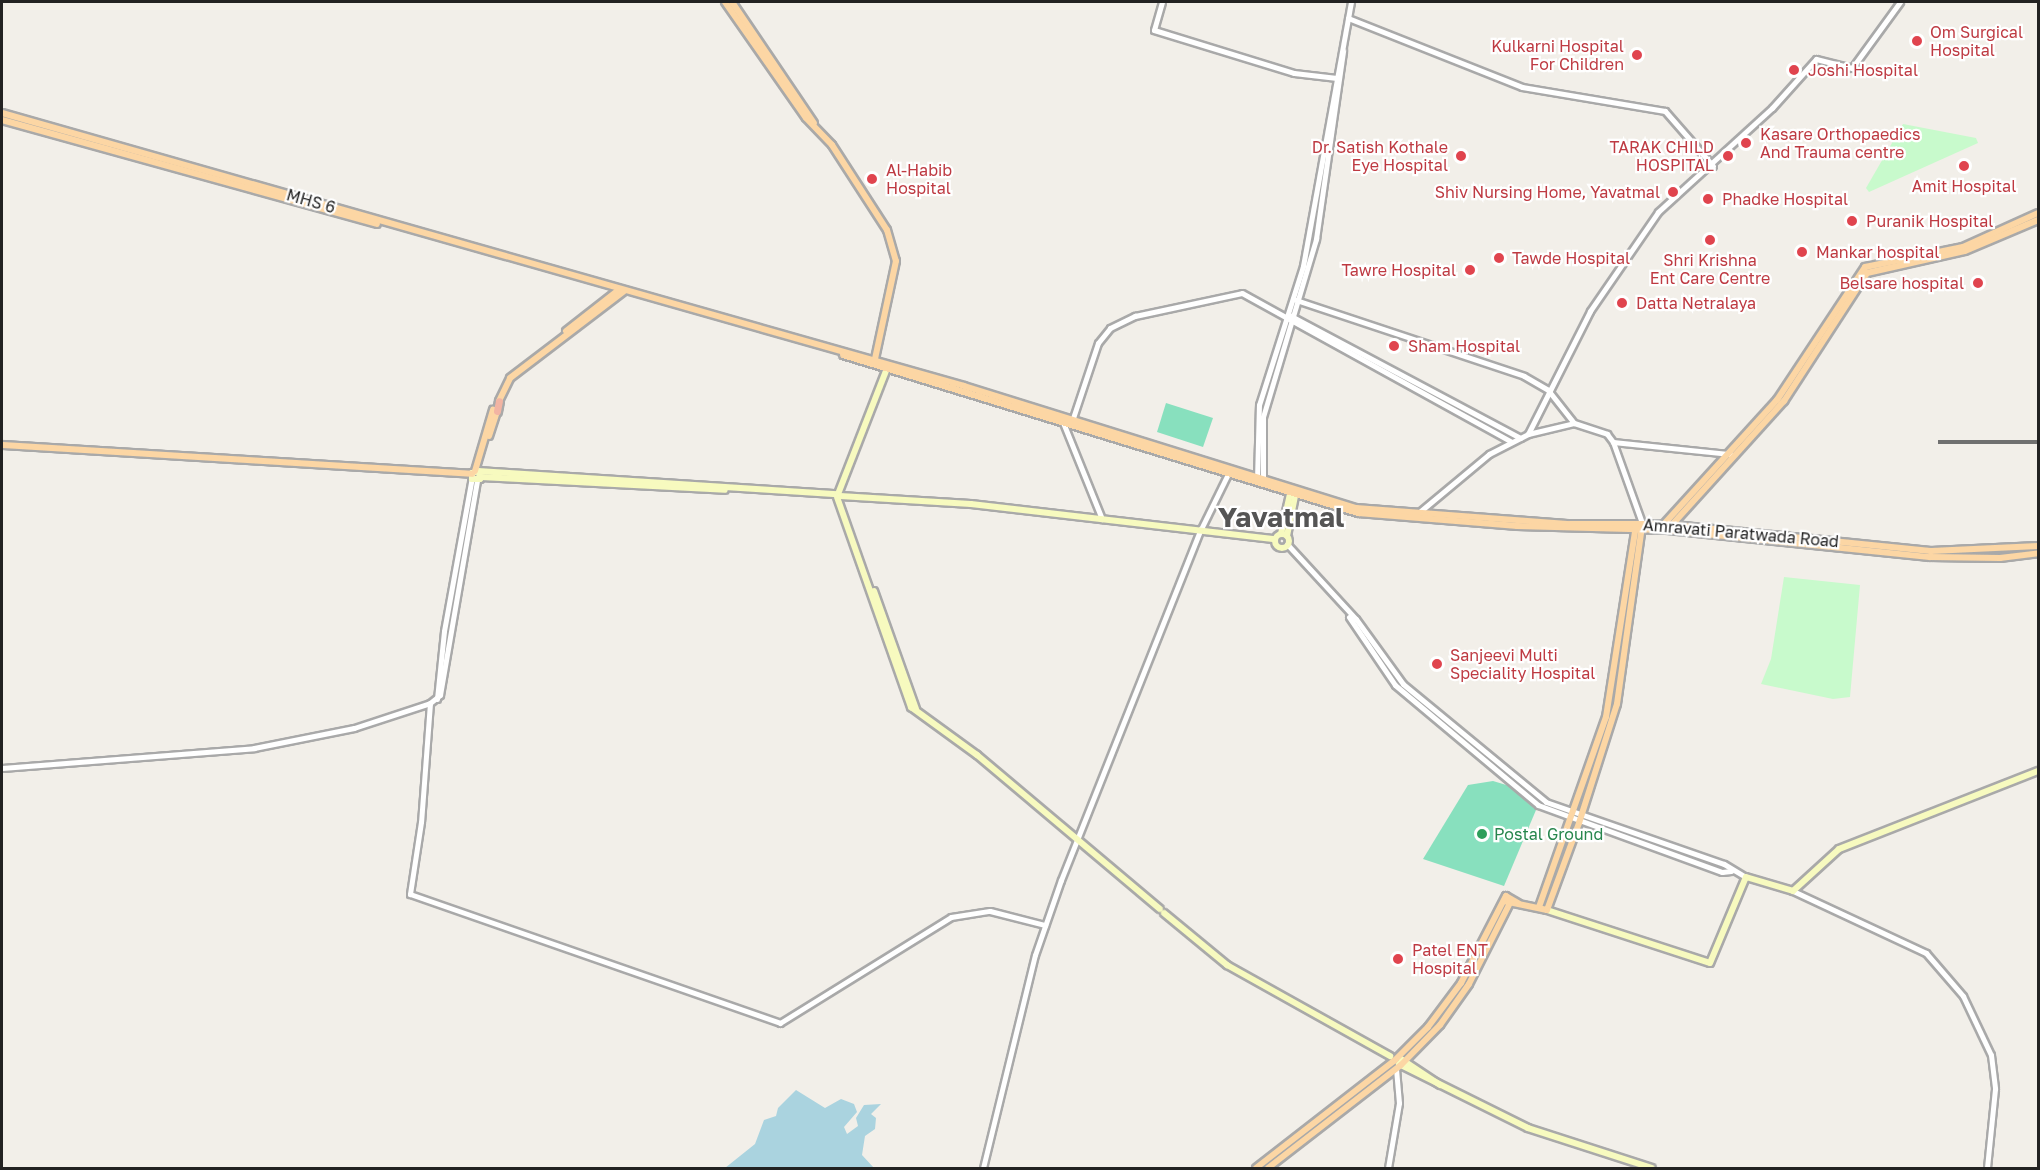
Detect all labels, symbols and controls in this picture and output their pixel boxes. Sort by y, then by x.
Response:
place label: Om Surgical Hospital [1930,22,2023,60]
marker: Om Surgical Hospital [1908,32,1926,50]
place label: Kulkarni Hospital For Children [1491,36,1624,74]
marker: Kulkarni Hospital For Children [1628,46,1646,64]
place label: Joshi Hospital [1808,60,1918,80]
marker: Joshi Hospital [1785,61,1803,79]
place label: Kasare Orthopaedics And Trauma centre [1760,124,1921,162]
marker: Kasare Orthopaedics And Trauma centre [1737,134,1755,152]
place label: Dr. Satish Kothale Eye Hospital [1312,137,1448,175]
place label: TARAK CHILD HOSPITAL [1610,137,1714,175]
marker: Dr. Satish Kothale Eye Hospital [1452,147,1470,165]
marker: TARAK CHILD HOSPITAL [1719,147,1737,165]
marker: Amit Hospital [1955,157,1973,175]
place label: Al-Habib Hospital [886,160,952,198]
marker: Al-Habib Hospital [863,170,881,188]
place label: Amit Hospital [1912,176,2016,196]
place label: Shiv Nursing Home, Yavatmal [1435,182,1660,202]
marker: Shiv Nursing Home, Yavatmal [1664,183,1682,201]
street label: MHS 6 [284,185,338,217]
place label: Phadke Hospital [1722,189,1848,209]
marker: Phadke Hospital [1699,190,1717,208]
place label: Puranik Hospital [1866,211,1993,231]
marker: Puranik Hospital [1843,212,1861,230]
marker: Shri Krishna Ent Care Centre [1701,231,1719,249]
place label: Mankar hospital [1816,242,1939,262]
marker: Mankar hospital [1793,243,1811,261]
place label: Tawde Hospital [1512,248,1630,268]
marker: Tawde Hospital [1490,249,1508,267]
place label: Shri Krishna Ent Care Centre [1650,250,1770,288]
place label: Tawre Hospital [1341,260,1456,280]
marker: Tawre Hospital [1461,261,1479,279]
place label: Belsare hospital [1839,273,1964,293]
marker: Belsare hospital [1969,274,1987,292]
place label: Datta Netralaya [1636,293,1756,313]
marker: Datta Netralaya [1613,294,1631,312]
place label: Sham Hospital [1408,336,1520,356]
marker: Sham Hospital [1385,337,1403,355]
district label: Yavatmal [1218,500,1344,534]
street label: Amravati Paratwada Road [1642,515,1840,551]
place label: Sanjeevi Multi Speciality Hospital [1450,645,1595,683]
marker: Sanjeevi Multi Speciality Hospital [1428,655,1446,673]
place label: Postal Ground [1494,824,1603,844]
marker: Postal Ground [1475,827,1489,841]
place label: Patel ENT Hospital [1412,940,1488,978]
marker: Patel ENT Hospital [1389,950,1407,968]

